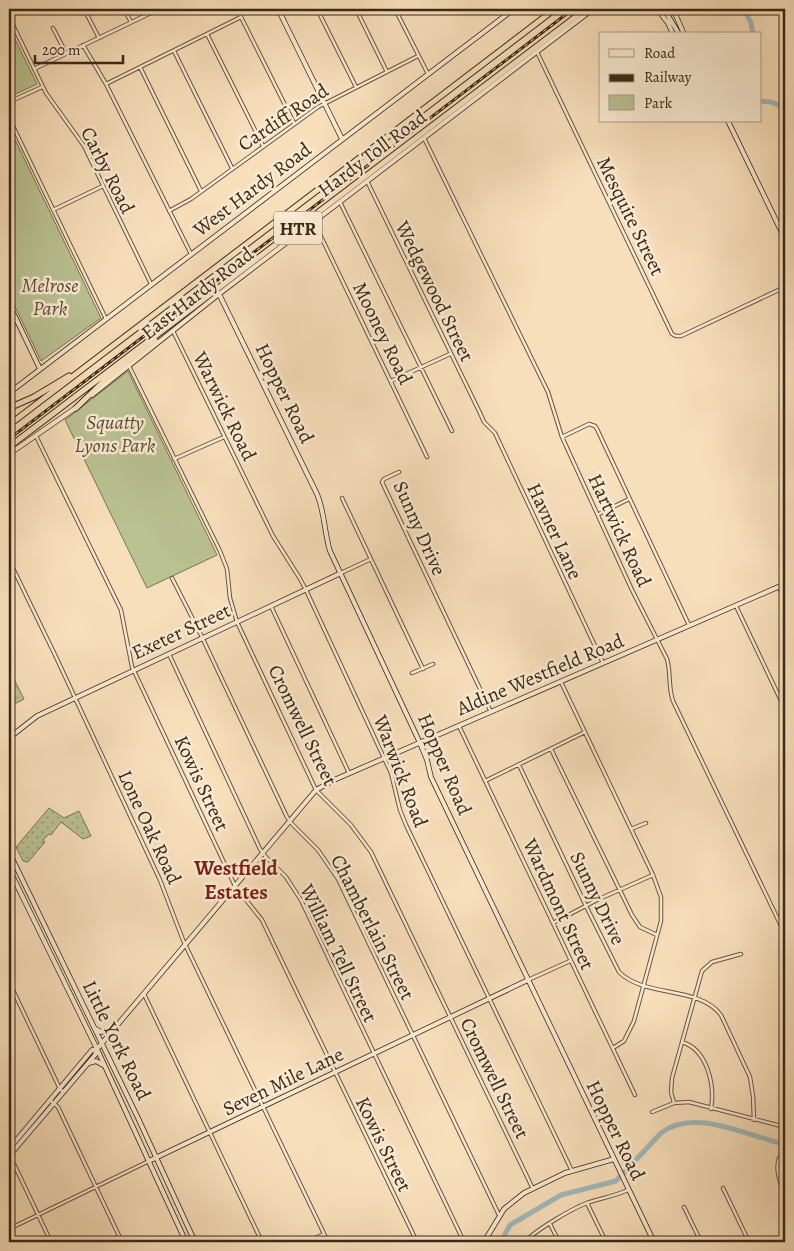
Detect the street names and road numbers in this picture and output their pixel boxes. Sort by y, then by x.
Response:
street label: Cardiff Road [233,77,334,158]
street label: Hardy Toll Road [312,103,433,203]
street label: Carby Road [74,122,141,218]
street label: West Hardy Road [187,136,317,243]
street label: Mesquite Street [590,152,671,280]
road number: HTR [274,212,322,244]
street label: Wedgewood Street [388,215,480,366]
street label: East Hardy Road [135,241,259,346]
street label: Mooney Road [346,277,419,389]
street label: Hopper Road [249,339,320,448]
street label: Warwick Road [186,346,263,465]
street label: Hartwick Road [582,469,658,591]
street label: Sunny Drive [387,477,452,580]
street label: Havner Lane [520,479,589,584]
street label: Exeter Street [127,597,235,666]
street label: Aldine Westfield Road [452,627,628,722]
street label: Cromwell Street [262,660,344,791]
street label: Hopper Road [411,709,478,819]
street label: Warwick Road [366,710,434,831]
street label: Kowis Street [168,731,236,836]
street label: Lone Oak Road [111,766,188,889]
street label: Wardmont Street [516,833,601,975]
street label: Sunny Drive [563,847,632,949]
street label: Chamberlain Street [324,850,421,1005]
street label: William Tell Street [293,879,384,1027]
street label: Little York Road [76,976,157,1105]
street label: Cromwell Street [454,1013,536,1144]
street label: Seven Mile Lane [218,1041,348,1122]
street label: Hopper Road [580,1076,651,1185]
street label: Kowis Street [349,1092,418,1197]

